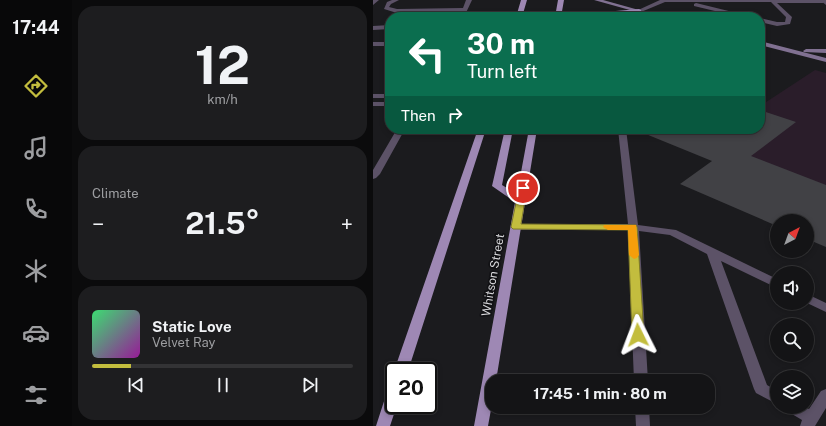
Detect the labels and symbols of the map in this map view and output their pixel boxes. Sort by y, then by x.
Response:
pin [506,171,540,205]
north arrow [770,214,814,258]
street label: Whitson Street [479,232,507,317]
position arrow [617,314,659,356]
speed limit sign: 20 [385,362,437,414]

